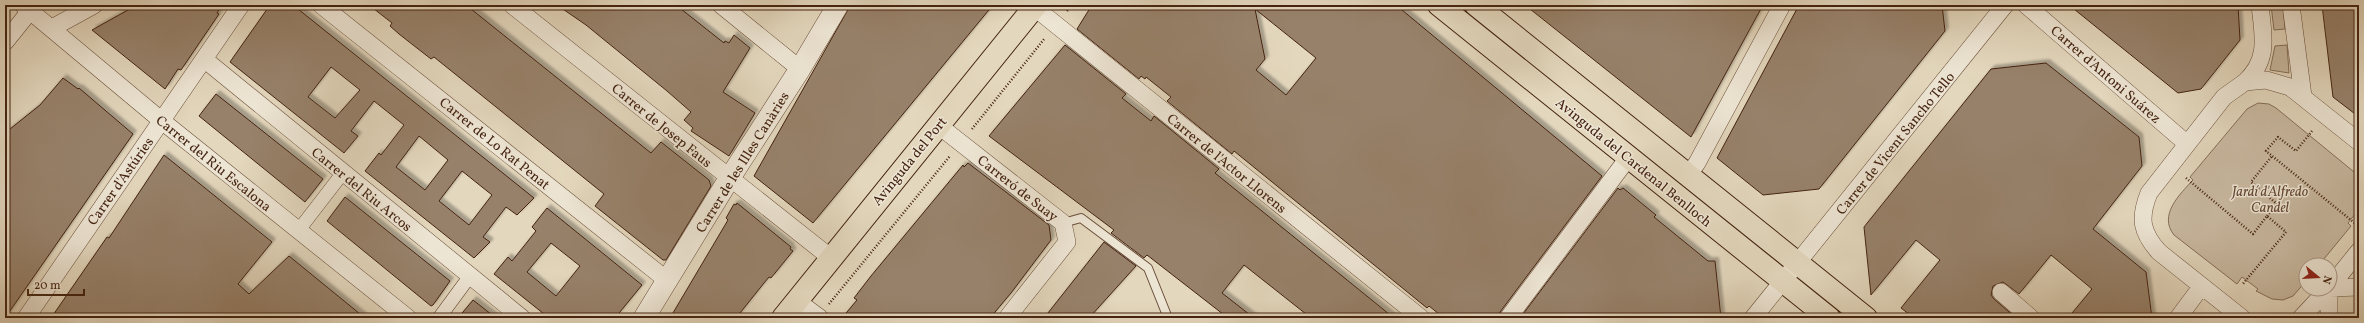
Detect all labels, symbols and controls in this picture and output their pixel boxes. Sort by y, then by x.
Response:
street label: Carrer d'Antoni Suárez [2046,22,2164,128]
street label: Carrer de Vicent Sancho Tello [1832,68,1960,219]
street label: Carrer de Josep Faus [607,80,715,173]
street label: Carrer de les Illes Canàries [692,89,795,237]
street label: Carrer de Lo Rat Penat [435,94,553,195]
street label: Avinguda del Cardenal Benlloch [1551,94,1715,232]
street label: Carrer de l'Actor Llorens [1162,110,1290,218]
street label: Carrer del Riu Escalona [151,112,275,217]
street label: Avinguda del Port [868,113,952,210]
street label: Carrer d'Astúries [84,134,159,230]
street label: Carrer del Riu Arcos [307,144,415,237]
street label: Carreró de Suay [973,152,1062,227]
park label: Jardí d'Alfredo Candel [2230,183,2309,218]
north arrow [2298,257,2338,297]
scale bar [28,271,84,297]
text: N [2318,274,2334,286]
text: 20 m [34,278,61,294]

